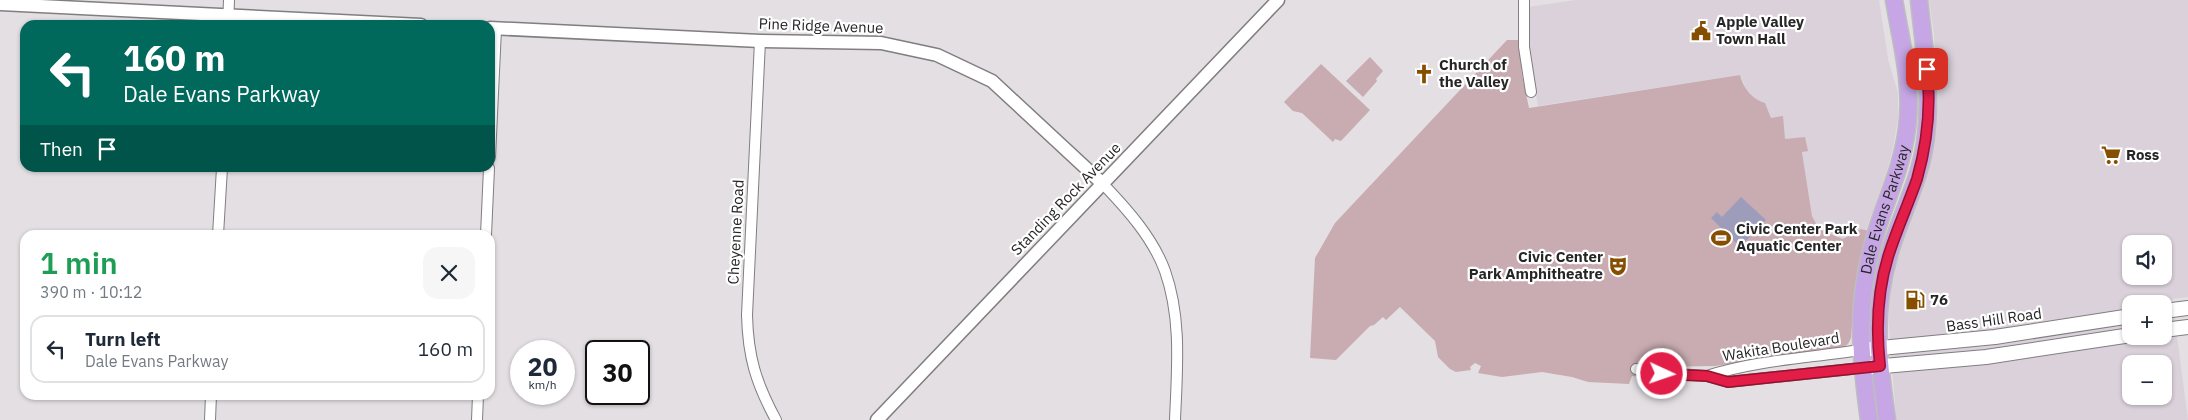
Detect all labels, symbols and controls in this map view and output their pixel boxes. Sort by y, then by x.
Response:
place label: Apple Valley Town Hall [1716,12,1804,48]
street label: Pine Ridge Avenue [758,14,884,37]
public building icon: Apple Valley Town Hall [1690,20,1712,42]
text: 160 m [123,35,226,81]
icon: left [40,40,105,105]
pin [1906,48,1948,90]
place label: Church of the Valley [1439,55,1509,91]
icon: arrive [1913,55,1941,83]
church icon: Church of the Valley [1413,63,1435,85]
text: Dale Evans Parkway [123,79,320,108]
icon: arrive [93,135,121,163]
text: Then [40,137,83,161]
street label: Standing Rock Avenue [1007,138,1125,259]
street label: Dale Evans Parkway [1856,142,1913,276]
supermarket icon: Ross [2100,144,2122,166]
place label: Ross [2126,145,2160,164]
street label: Cheyenne Road [723,179,748,285]
place label: Civic Center Park Aquatic Center [1736,219,1858,255]
sports icon: Civic Center Park Aquatic Center [1710,227,1732,249]
map controls [2122,235,2172,405]
button: sound [2122,235,2172,285]
text: 1 min [40,243,118,282]
button: close [423,247,475,299]
place label: Civic Center Park Amphitheatre [1469,247,1603,283]
theatre icon: Civic Center Park Amphitheatre [1607,255,1629,277]
text: 390 m · 10:12 [40,282,142,302]
fuel station icon: 76 [1904,289,1926,311]
place label: 76 [1930,290,1948,309]
button: + [2122,295,2172,345]
street label: Bass Hill Road [1945,303,2043,336]
text: Turn left [85,327,161,351]
street label: Wakita Boulevard [1721,328,1841,365]
icon: left [42,335,70,363]
text: 160 m [418,337,473,361]
speed limit sign: 30 [585,340,650,405]
position arrow [1635,347,1687,399]
text: 20 [527,350,558,383]
text: Dale Evans Parkway [85,351,228,371]
button: − [2122,355,2172,405]
text: km/h [528,377,557,392]

